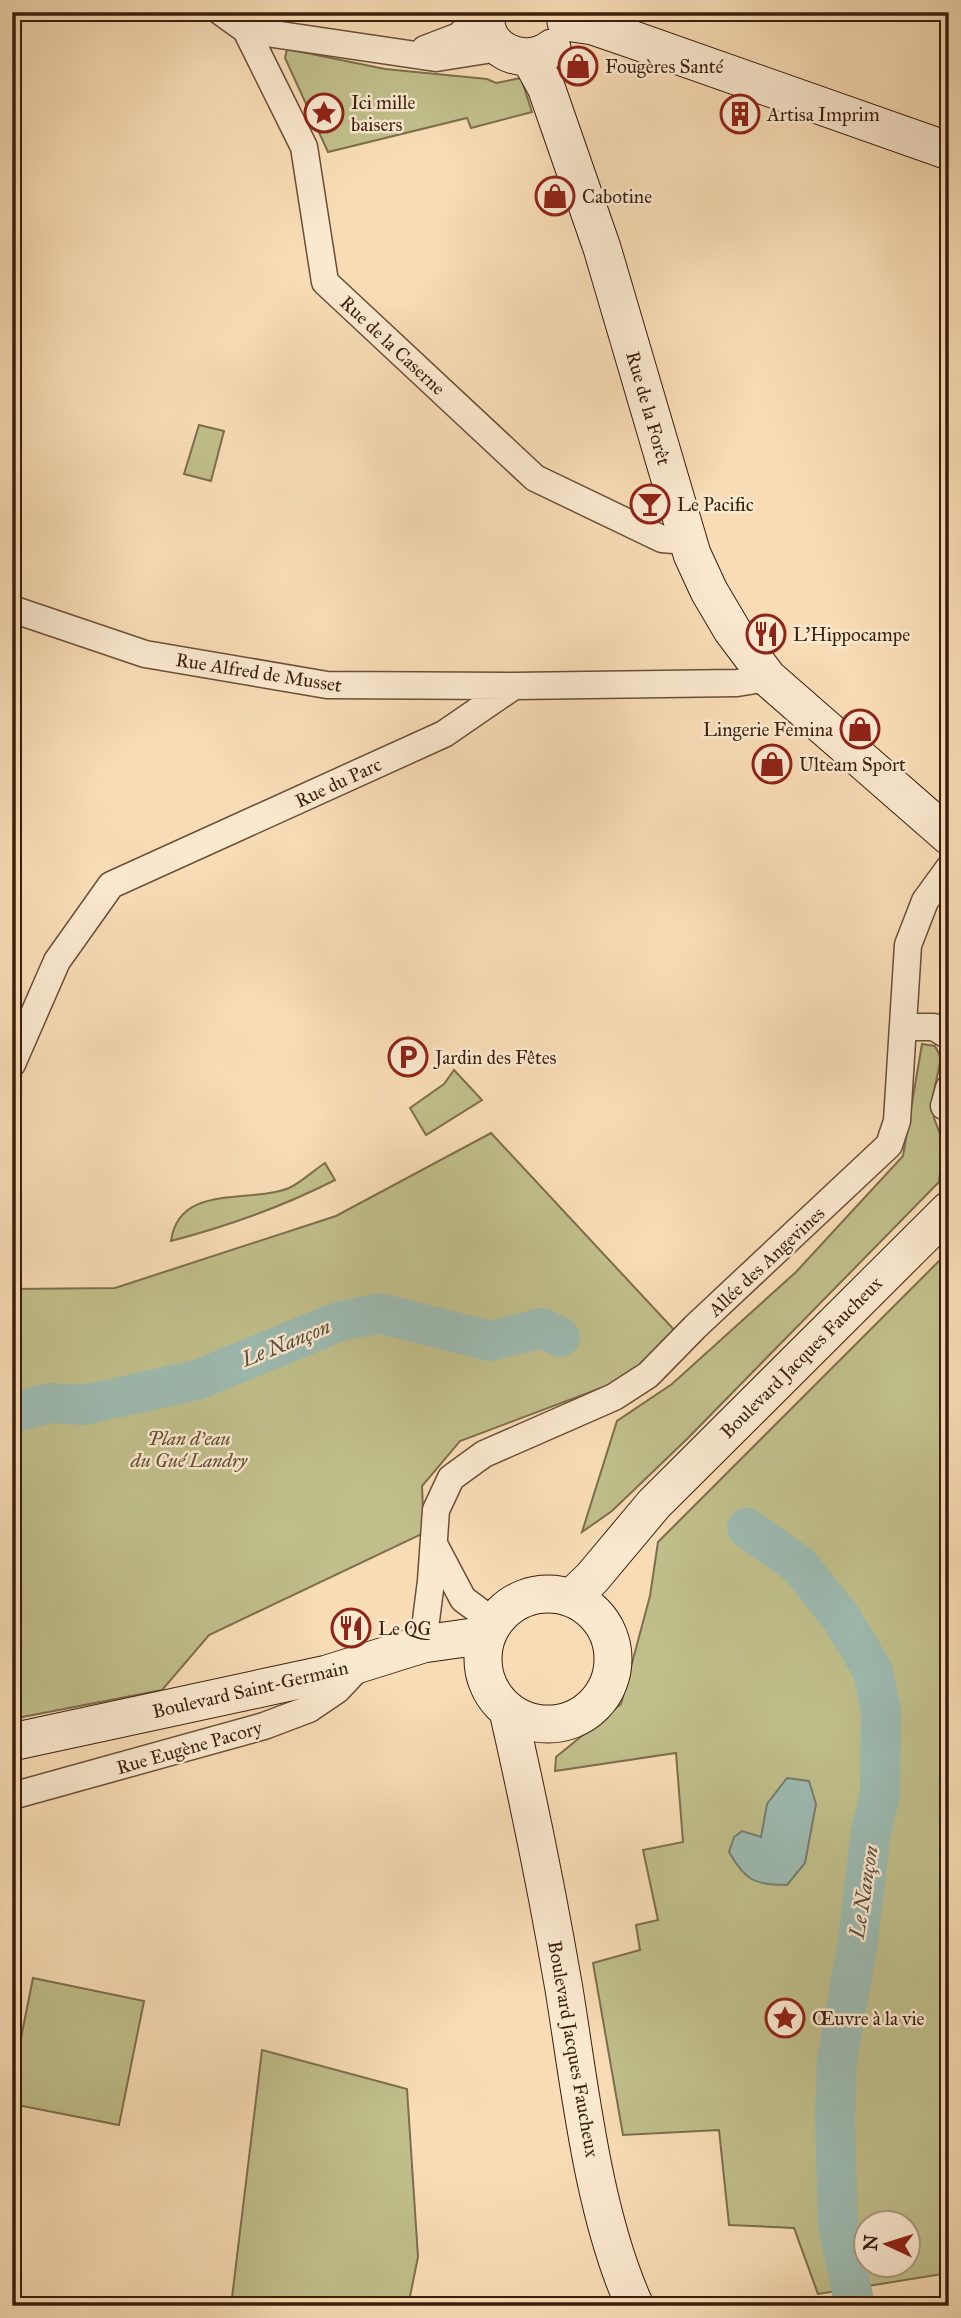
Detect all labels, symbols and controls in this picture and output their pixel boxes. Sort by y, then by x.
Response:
shop icon: Fougères Santé [557,45,599,87]
place label: Fougères Santé [605,55,723,79]
place label: Ici mille baisers [351,91,416,136]
place icon: Ici mille baisers [303,92,345,134]
building icon: Artisa Imprim [719,93,761,135]
place label: Artisa Imprim [766,103,880,126]
shop icon: Cabotine [534,175,576,217]
place label: Cabotine [582,185,652,208]
street label: Rue de la Caserne [335,291,450,400]
street label: Rue de la Forêt [621,349,676,468]
bar icon: Le Pacific [629,483,671,525]
place label: Le Pacific [677,493,754,516]
restaurant icon: L'Hippocampe [745,613,787,655]
place label: L'Hippocampe [793,623,910,646]
street label: Rue Alfred de Musset [174,648,344,697]
shop icon: Lingerie Femina [839,708,881,750]
place label: Lingerie Femina [703,718,834,742]
shop icon: Ulteam Sport [751,743,793,785]
street label: Rue du Parc [291,752,385,812]
place label: Ulteam Sport [799,753,906,776]
parking icon: Jardin des Fêtes [387,1036,429,1078]
place label: Jardin des Fêtes [433,1046,557,1070]
street label: Allée des Angevines [703,1202,830,1323]
street label: Boulevard Jacques Faucheux [716,1271,888,1444]
water label: Le Nançon [237,1313,334,1373]
park label: Plan d'eau du Gué Landry [130,1427,248,1472]
restaurant icon: Le QG [330,1607,372,1649]
place label: Le QG [378,1617,431,1640]
street label: Boulevard Saint-Germain [150,1656,350,1723]
street label: Rue Eugène Pacory [114,1715,266,1780]
water label: Le Nançon [844,1844,884,1941]
street label: Boulevard Jacques Faucheux [542,1939,604,2160]
place icon: Œuvre à la vie [764,1997,806,2039]
place label: Œuvre à la vie [812,2007,925,2030]
north arrow [852,2210,922,2280]
text: N [859,2234,883,2252]

